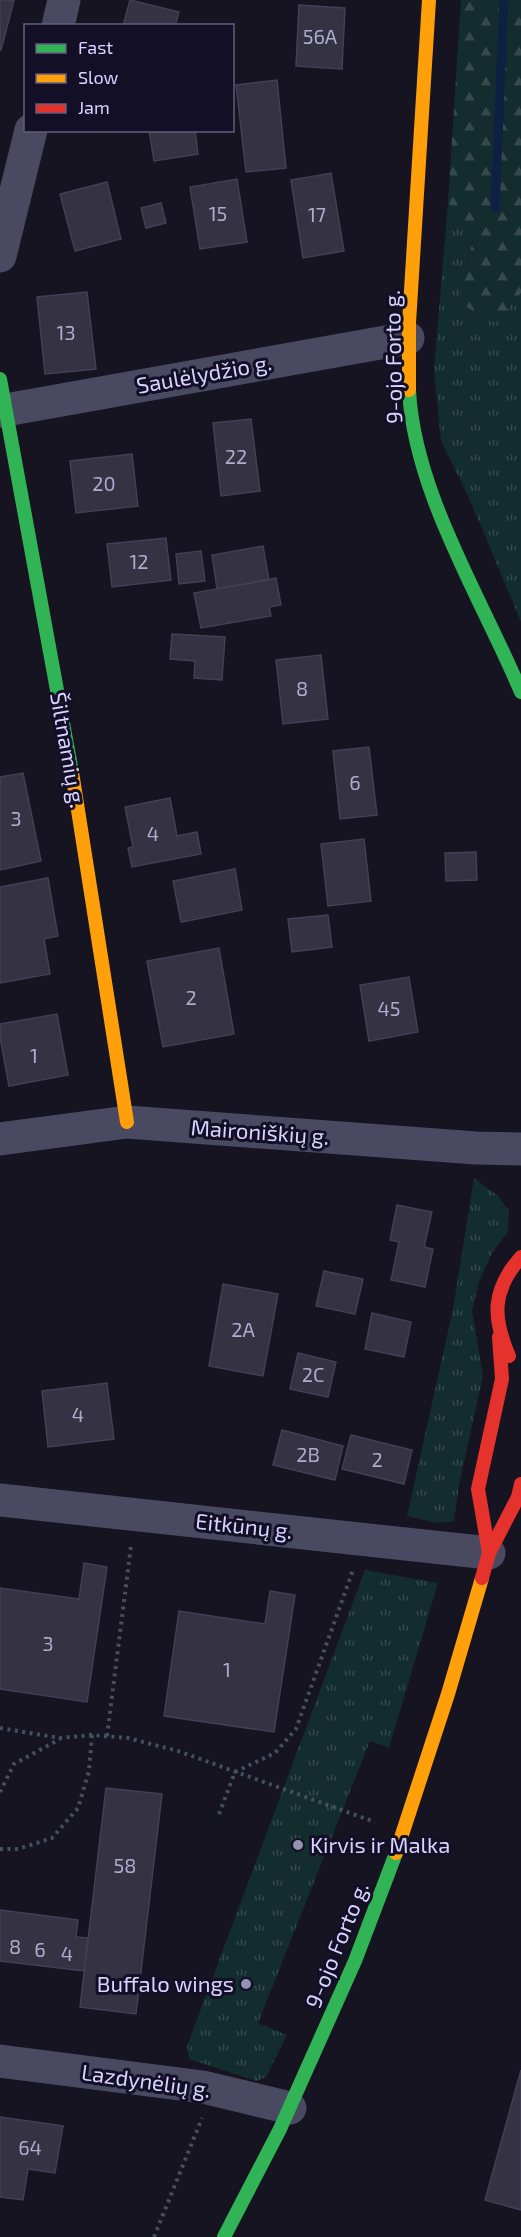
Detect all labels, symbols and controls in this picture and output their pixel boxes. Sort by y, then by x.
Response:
legend [24,24,234,132]
house number: 56A [303,24,338,48]
text: Fast [78,36,113,58]
text: Slow [78,66,119,88]
text: Jam [78,96,110,118]
house number: 15 [209,201,227,225]
house number: 17 [308,202,326,226]
street label: 9-ojo Forto g. [378,290,407,424]
house number: 13 [56,320,76,344]
street label: Saulėlydžio g. [134,348,273,398]
house number: 22 [225,444,247,468]
house number: 20 [92,471,116,495]
house number: 12 [129,549,149,573]
house number: 8 [296,676,308,700]
street label: Šiltnamių g. [46,690,92,810]
house number: 6 [349,770,361,794]
house number: 3 [10,806,22,830]
house number: 4 [147,821,159,845]
house number: 2 [185,985,197,1009]
house number: 45 [377,996,401,1020]
house number: 1 [30,1043,38,1067]
street label: Maironiškių g. [190,1113,330,1149]
house number: 2A [231,1317,255,1341]
house number: 2C [302,1362,324,1386]
house number: 4 [72,1402,84,1426]
house number: 2B [296,1442,320,1466]
house number: 2 [371,1447,383,1471]
street label: Eitkūnų g. [194,1507,294,1543]
house number: 3 [42,1631,54,1655]
house number: 1 [223,1657,231,1681]
place label: Kirvis ir Malka [310,1831,450,1857]
marker: Kirvis ir Malka [291,1838,305,1852]
house number: 58 [114,1853,136,1877]
street label: 9-ojo Forto g. [299,1878,374,2012]
house number: 8 [9,1934,21,1958]
house number: 6 [34,1937,46,1961]
house number: 4 [61,1941,73,1965]
place label: Buffalo wings [97,1970,234,1996]
marker: Buffalo wings [239,1977,253,1991]
street label: Lazdynėlių g. [80,2058,212,2102]
house number: 64 [18,2135,42,2159]

